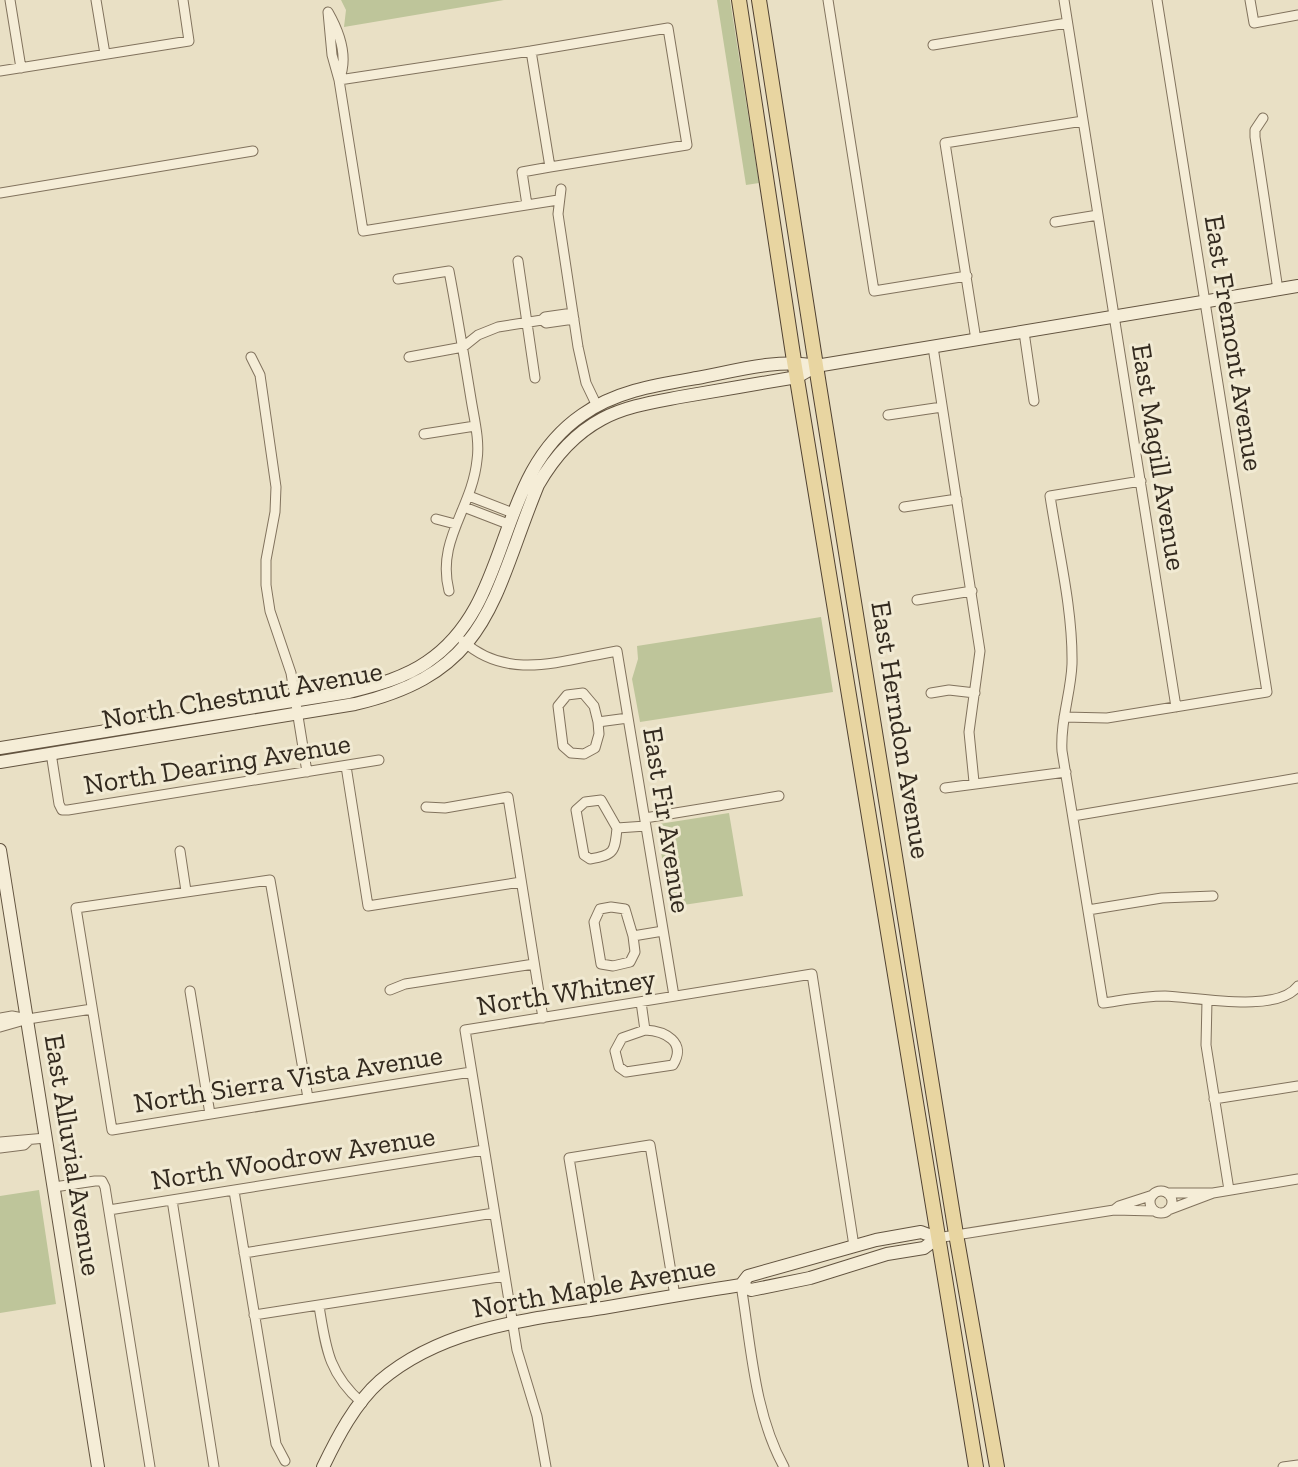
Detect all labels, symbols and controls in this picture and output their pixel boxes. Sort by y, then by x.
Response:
street label: East Fremont Avenue [1197,213,1271,473]
street label: East Magill Avenue [1125,341,1193,573]
street label: East Herndon Avenue [864,599,938,861]
street label: North Chestnut Avenue [99,654,385,736]
street label: East Fir Avenue [636,725,698,915]
street label: North Dearing Avenue [81,727,353,801]
street label: North Whitney [474,961,658,1022]
street label: East Alluvial Avenue [38,1032,108,1278]
street label: North Sierra Vista Avenue [131,1038,445,1120]
street label: North Woodrow Avenue [149,1119,437,1197]
street label: North Maple Avenue [470,1249,718,1325]

